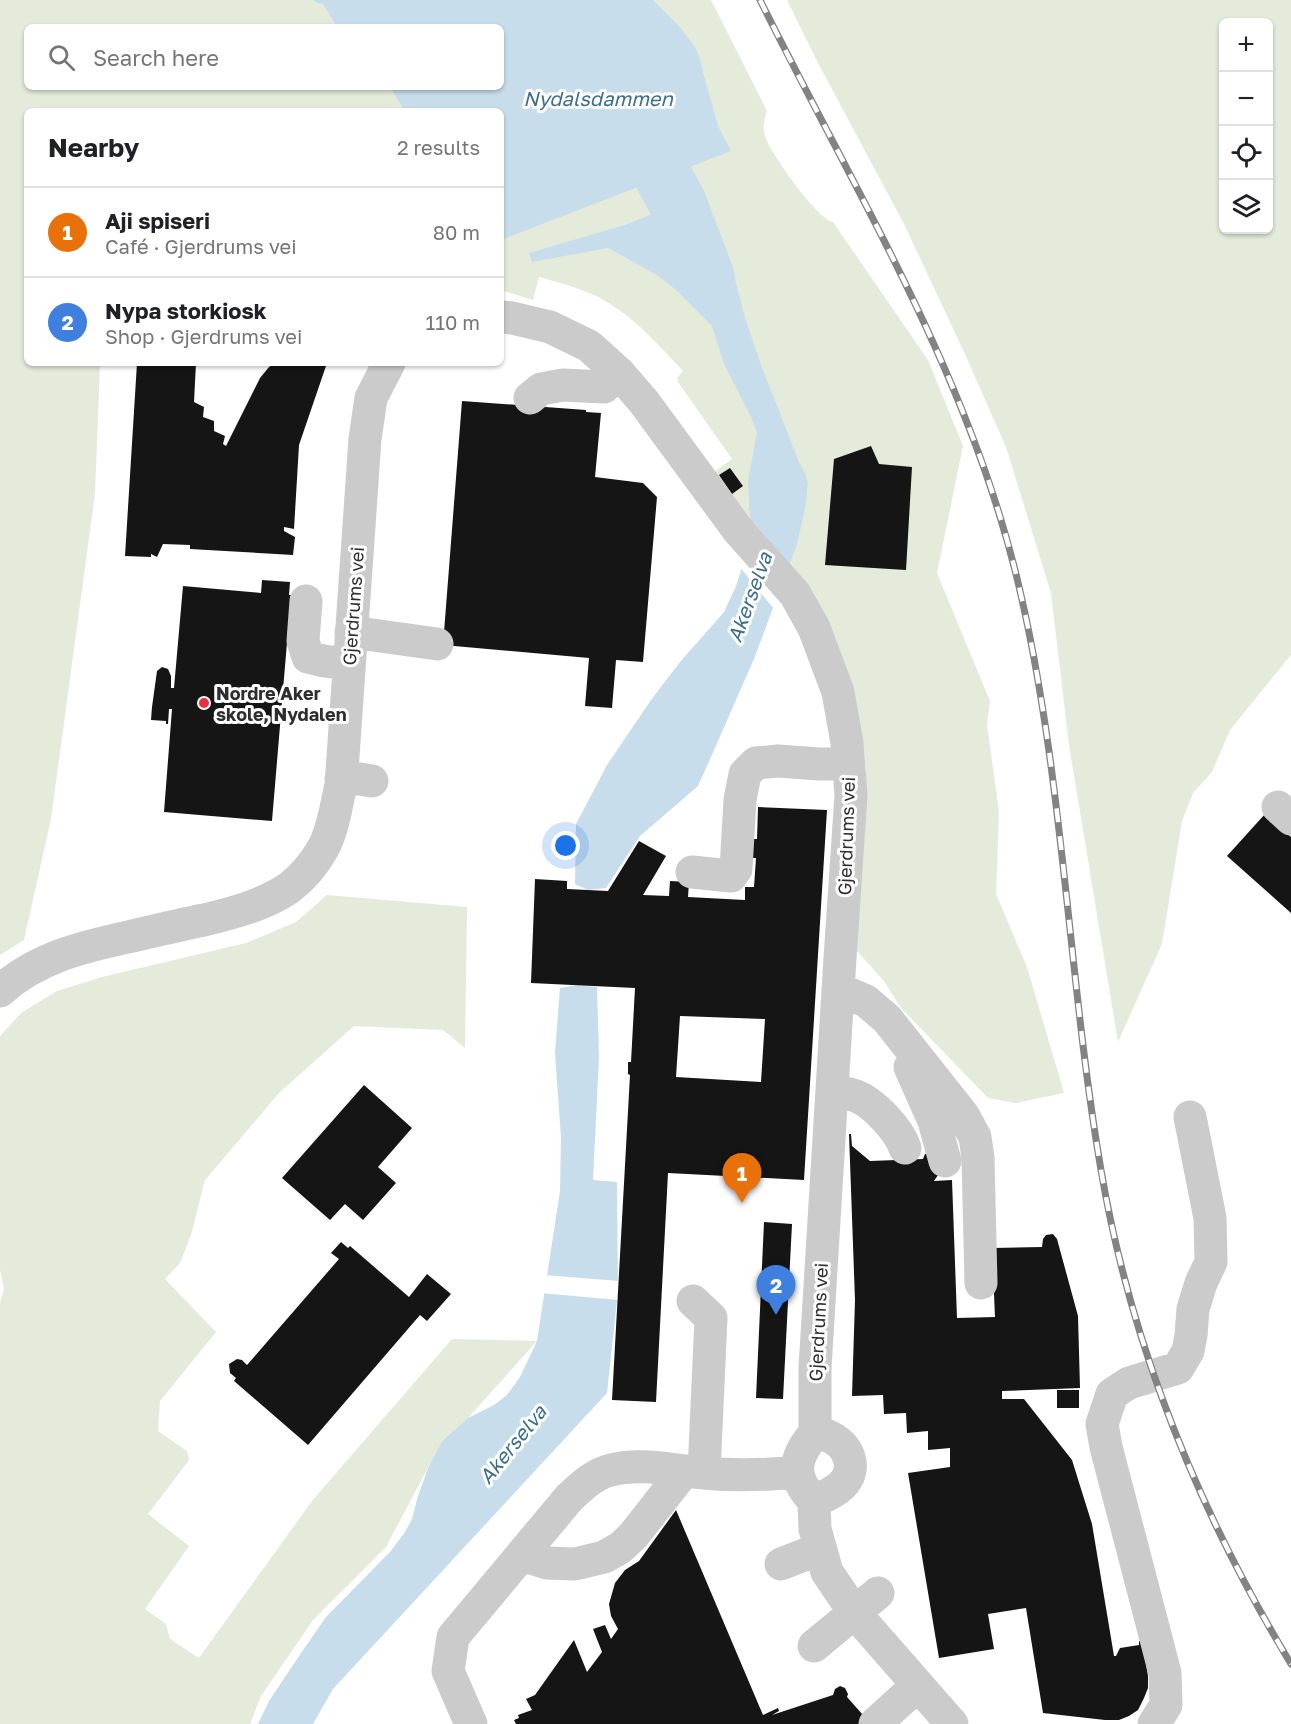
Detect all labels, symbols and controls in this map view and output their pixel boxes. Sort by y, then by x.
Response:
map controls [1219,18,1273,234]
button: + [1219,18,1273,72]
search box [24,24,504,90]
icon: search [45,41,78,74]
text: Search here [93,44,219,71]
button: − [1219,72,1273,126]
water label: Nydalsdammen [523,86,673,111]
button: locate [1219,126,1273,180]
text: Nearby [48,132,139,163]
text: 2 results [397,135,480,159]
button: layers [1219,180,1273,234]
text: Aji spiseri [105,207,210,234]
text: 1 [62,220,73,244]
text: 80 m [433,220,480,244]
text: Café · Gjerdrums vei [105,234,297,258]
text: Nypa storkiosk [105,297,267,324]
text: 2 [61,310,74,334]
text: 110 m [426,310,480,334]
text: Shop · Gjerdrums vei [105,324,302,348]
street label: Gjerdrums vei [338,546,368,666]
water label: Akerselva [722,548,777,645]
place label: Nordre Aker skole, Nydalen [216,682,347,725]
marker: Nordre Aker skole, Nydalen [197,696,211,710]
street label: Gjerdrums vei [833,776,859,896]
your location [551,831,580,860]
pin: 1 [722,1154,762,1203]
street label: Gjerdrums vei [804,1262,832,1382]
pin: 2 [756,1266,796,1315]
water label: Akerselva [473,1399,551,1488]

